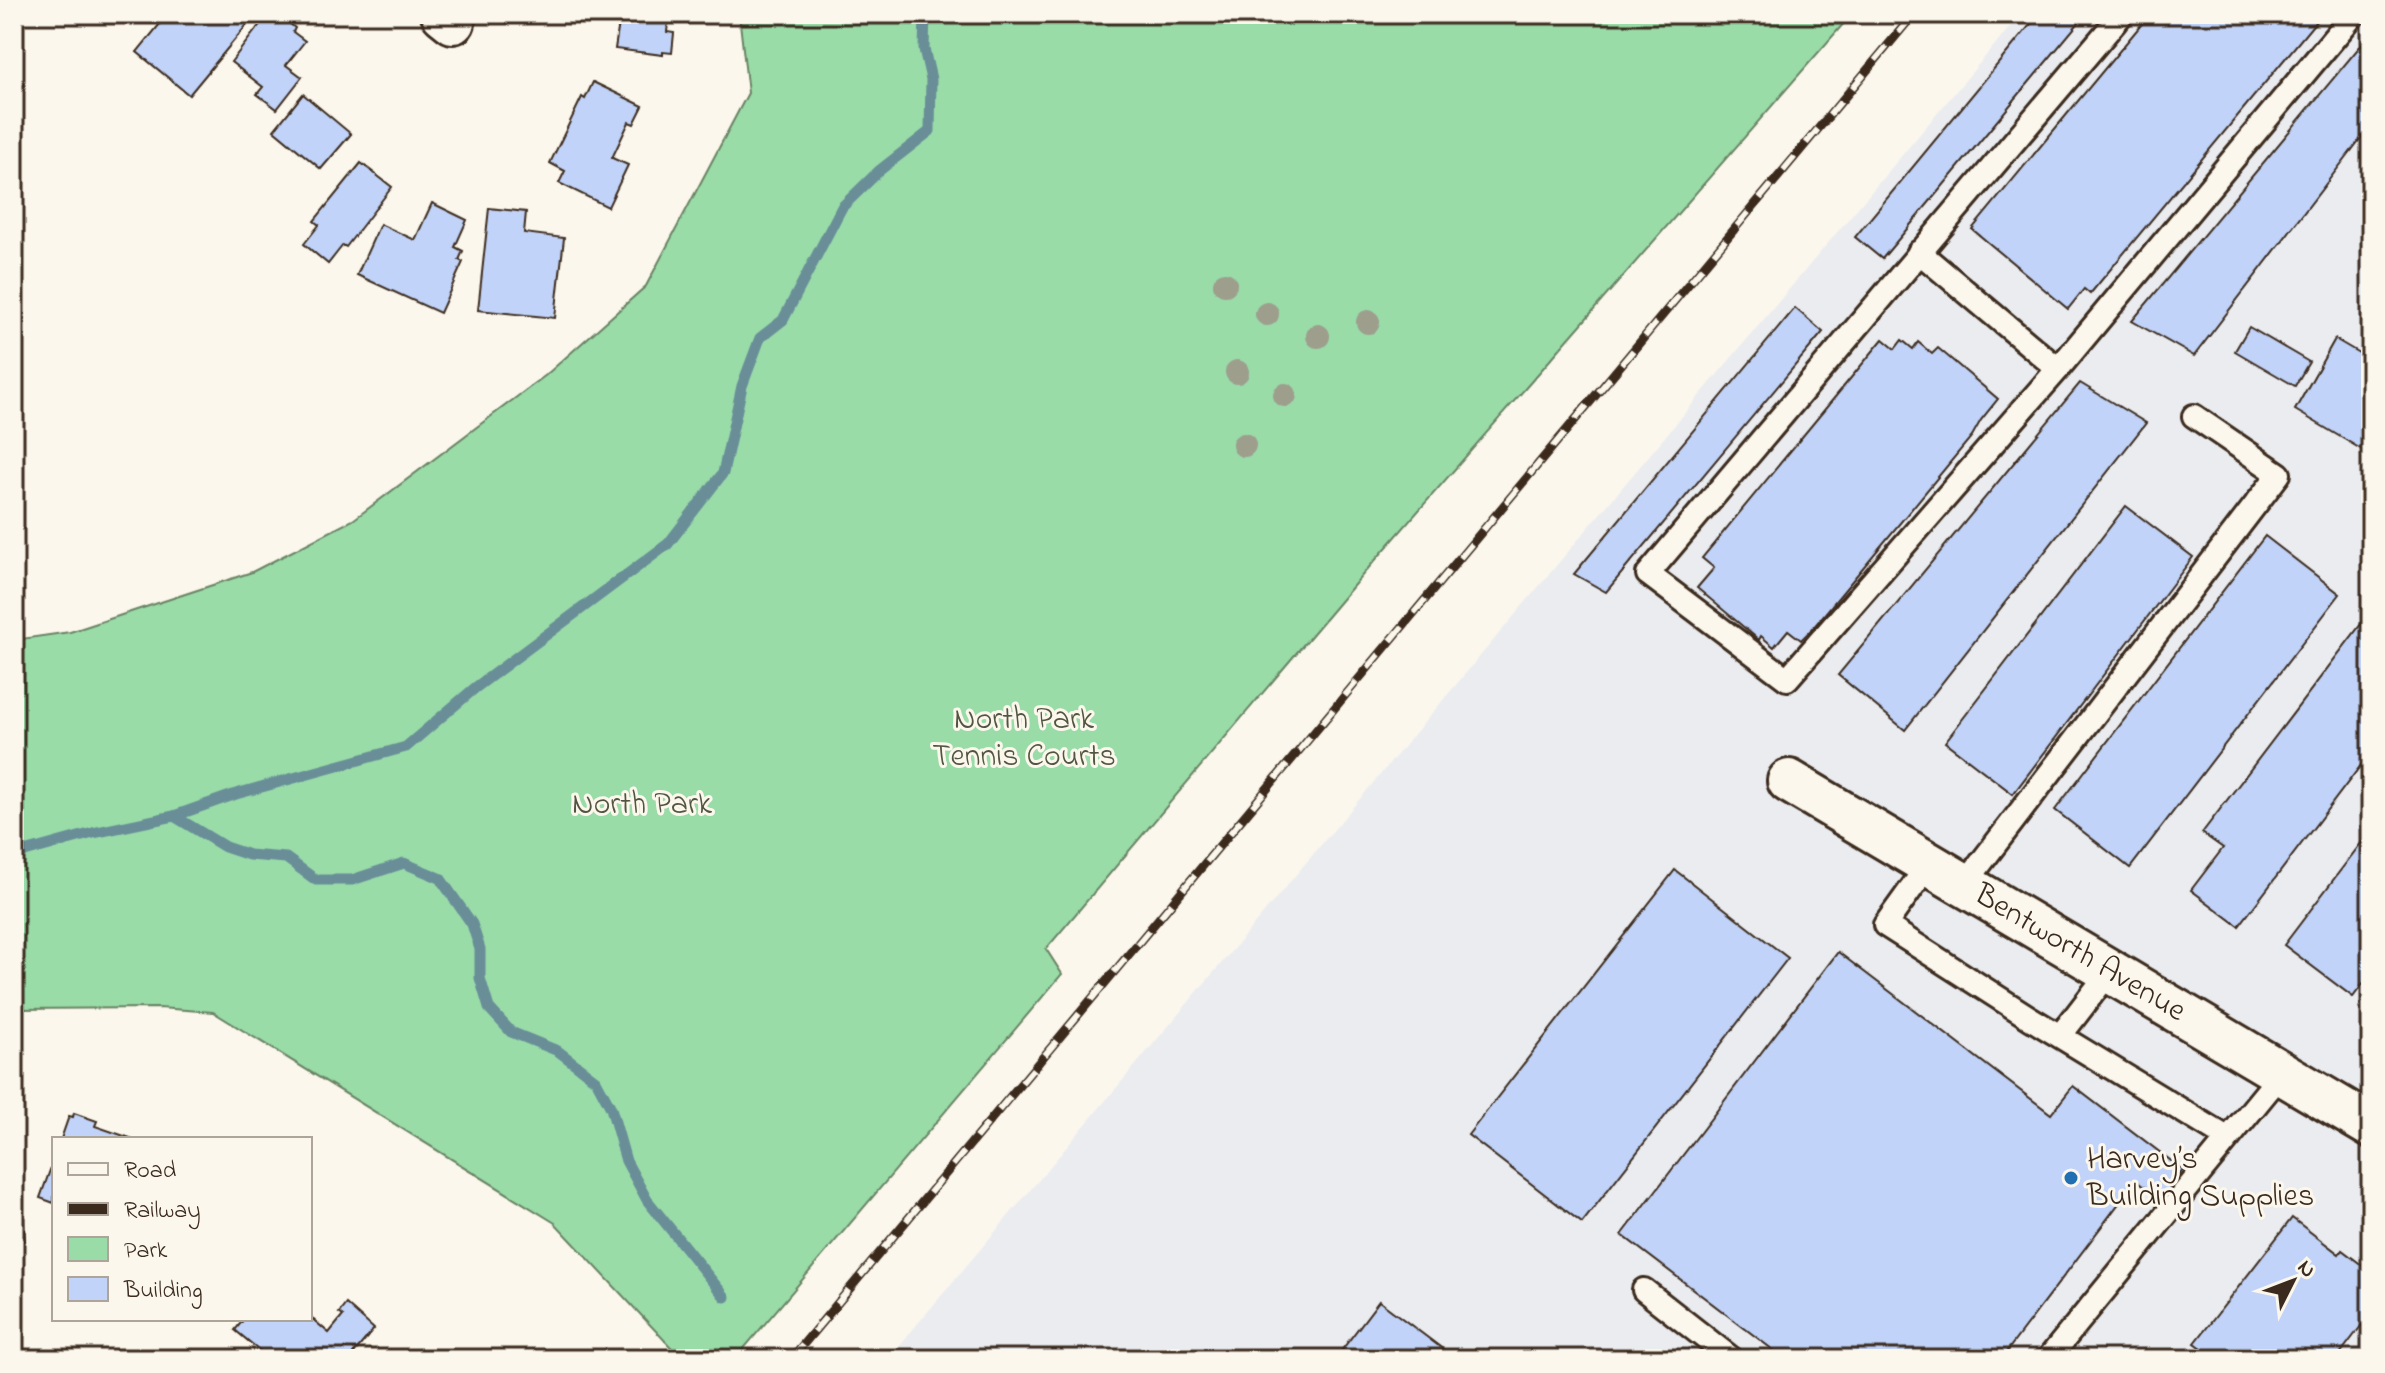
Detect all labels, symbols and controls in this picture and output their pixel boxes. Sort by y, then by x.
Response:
park label: North Park Tennis Courts [932,697,1116,781]
park label: North Park [572,782,713,829]
street label: Bentworth Avenue [1964,872,2195,1035]
legend [52,1137,312,1321]
place label: Harvey’s Building Supplies [2086,1137,2314,1221]
text: Road [124,1154,177,1189]
marker: Harvey’s Building Supplies [2062,1169,2080,1187]
text: Railway [124,1194,201,1230]
text: Park [124,1234,168,1269]
north arrow [2253,1241,2333,1321]
text: N [2289,1253,2322,1286]
text: Building [123,1274,203,1309]

